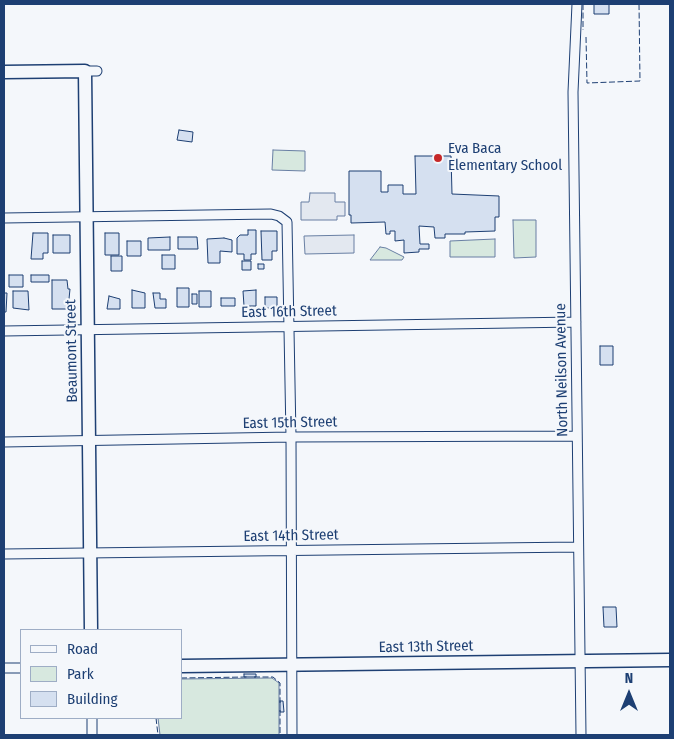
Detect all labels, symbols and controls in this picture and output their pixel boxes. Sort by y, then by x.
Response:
place label: Eva Baca Elementary School [448,140,562,175]
marker: Eva Baca Elementary School [432,152,444,164]
street label: Beaumont Street [62,299,82,403]
street label: East 16th Street [241,302,337,322]
street label: North Neilson Avenue [552,303,572,437]
street label: East 15th Street [242,413,338,433]
street label: East 14th Street [243,526,339,546]
legend [20,629,182,719]
street label: East 13th Street [378,637,474,657]
text: Road [67,640,98,658]
text: Park [67,665,94,683]
north arrow [604,669,654,719]
text: N [625,670,633,687]
text: Building [67,690,118,708]

